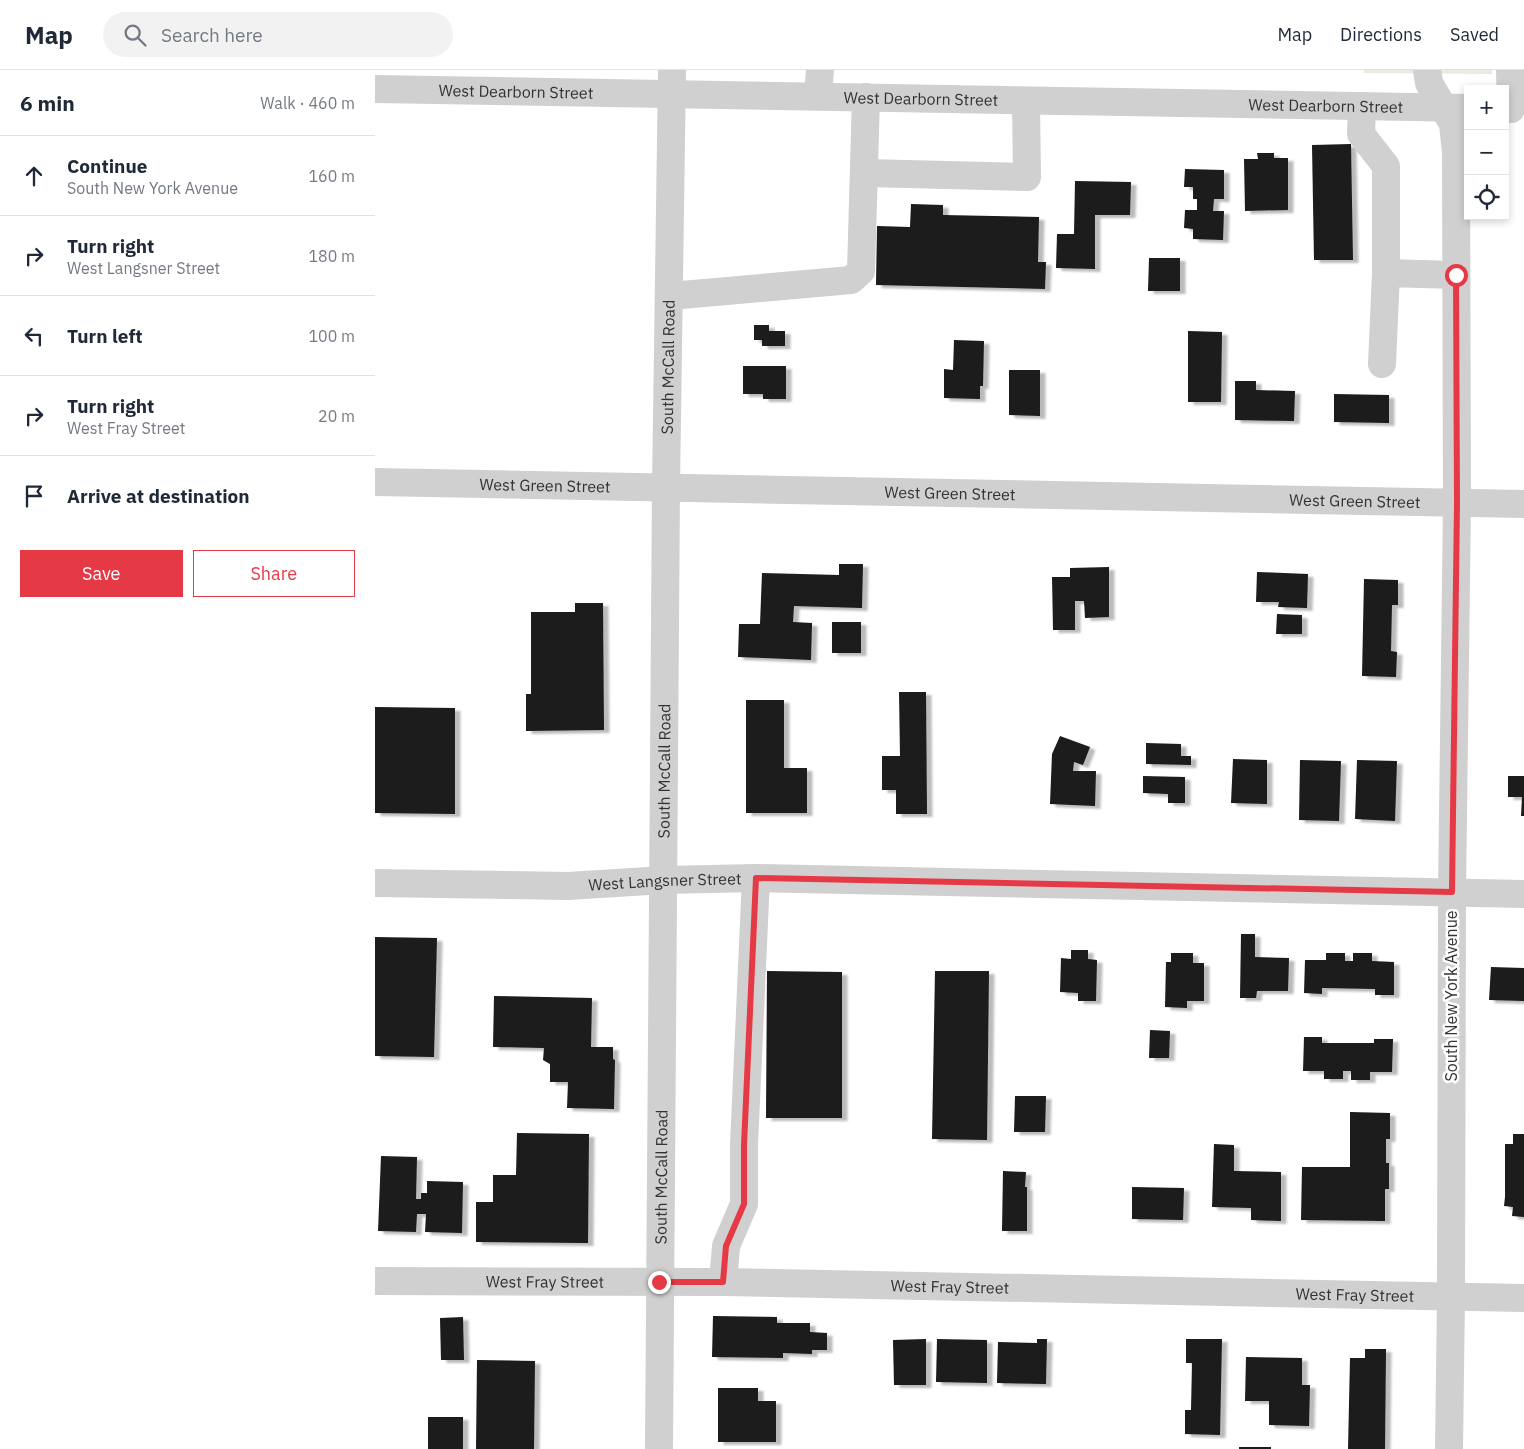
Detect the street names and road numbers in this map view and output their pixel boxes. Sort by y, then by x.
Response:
street label: West Dearborn Street [438,80,594,103]
street label: West Dearborn Street [843,87,998,110]
street label: West Dearborn Street [1248,94,1403,117]
street label: South McCall Road [657,300,679,434]
street label: West Green Street [479,474,611,497]
street label: West Green Street [884,482,1016,504]
street label: West Green Street [1289,490,1421,512]
street label: South McCall Road [653,704,674,838]
street label: West Langsner Street [588,868,742,895]
street label: South New York Avenue [1441,910,1461,1082]
street label: South McCall Road [650,1110,671,1244]
street label: West Fray Street [486,1271,604,1292]
street label: West Fray Street [890,1275,1009,1298]
street label: West Fray Street [1295,1283,1414,1306]

